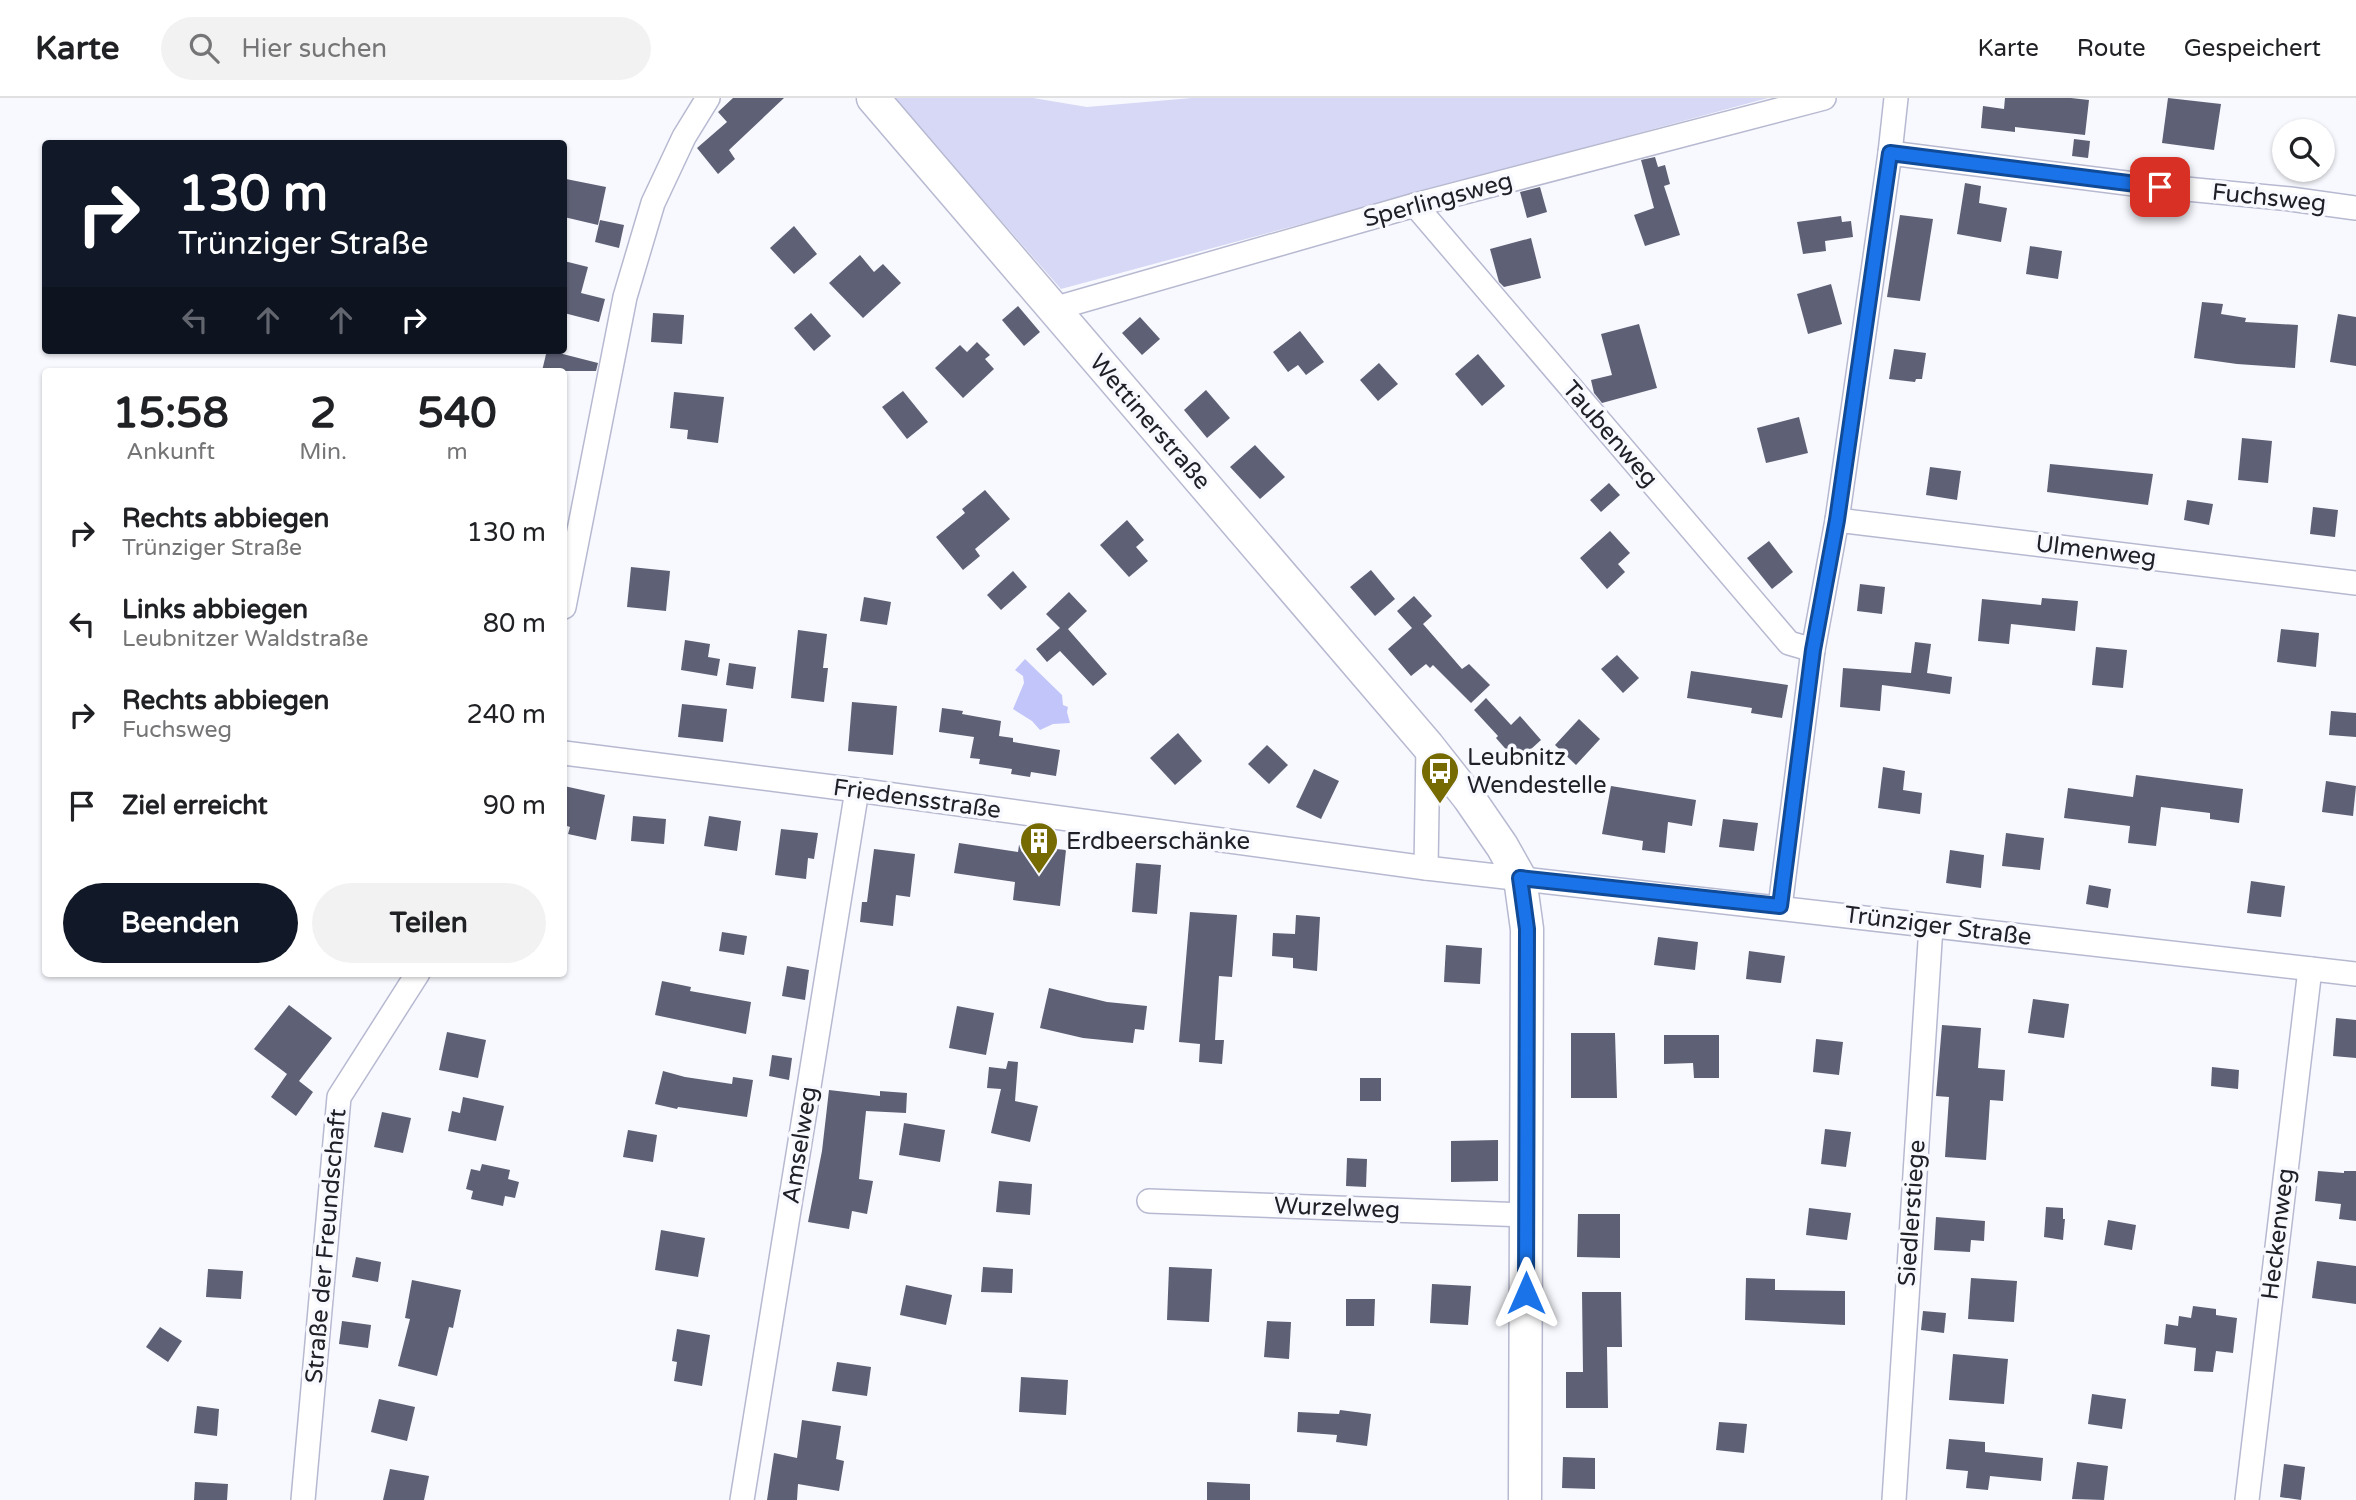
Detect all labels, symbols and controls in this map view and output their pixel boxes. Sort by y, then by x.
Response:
search box [161,17,651,80]
text: Karte [35,29,119,68]
icon: search [185,29,223,67]
text: Hier suchen [241,33,387,64]
text: Karte [1977,34,2039,63]
text: Route [2077,34,2146,63]
text: Gespeichert [2184,34,2321,63]
map controls [2272,119,2335,182]
button: search [2272,119,2335,182]
pin [2130,157,2190,217]
text: 130 m [178,165,328,224]
street label: Sperlingsweg [1360,166,1516,234]
icon: right [63,168,154,259]
icon: arrive [2141,168,2179,206]
street label: Fuchsweg [2210,178,2328,218]
text: Trünziger Straße [178,225,429,263]
icon: left [176,301,214,339]
icon: ahead [249,301,287,339]
icon: ahead [322,301,360,339]
icon: right [395,301,433,339]
street label: Wettinerstraße [1083,348,1217,496]
street label: Taubenweg [1556,375,1664,493]
text: 15:58 [112,388,229,439]
text: 2 [310,388,336,439]
text: 540 [417,388,497,439]
text: Ankunft [126,438,215,466]
text: Min. [299,438,347,466]
text: m [446,438,468,466]
text: Rechts abbiegen [122,503,329,534]
icon: right [63,514,101,552]
text: 130 m [466,517,546,548]
street label: Ulmenweg [2034,529,2158,573]
text: Trünziger Straße [122,534,302,562]
text: Links abbiegen [122,594,308,625]
icon: left [63,605,101,643]
text: 80 m [483,608,546,639]
text: Leubnitzer Waldstraße [122,625,369,653]
text: Rechts abbiegen [122,685,329,716]
icon: right [63,696,101,734]
text: 240 m [466,699,546,730]
text: Fuchsweg [122,716,232,744]
place label: Leubnitz Wendestelle [1467,743,1607,800]
bus stop icon: Leubnitz Wendestelle [1419,750,1461,805]
street label: Friedensstraße [831,773,1003,825]
icon: arrive [63,787,101,825]
text: Ziel erreicht [122,790,268,821]
text: 90 m [483,790,546,821]
building icon: Erdbeerschänke [1018,820,1060,875]
place label: Erdbeerschänke [1066,827,1250,856]
button: Beenden [63,883,298,963]
button: Teilen [312,883,546,963]
street label: Trünziger Straße [1843,900,2033,952]
street label: Amselweg [776,1084,824,1206]
street label: Straße der Freundschaft [300,1107,352,1385]
street label: Siedlerstiege [1892,1139,1932,1287]
street label: Heckenweg [2256,1166,2300,1302]
street label: Wurzelweg [1273,1191,1401,1225]
position arrow [1489,1256,1563,1330]

